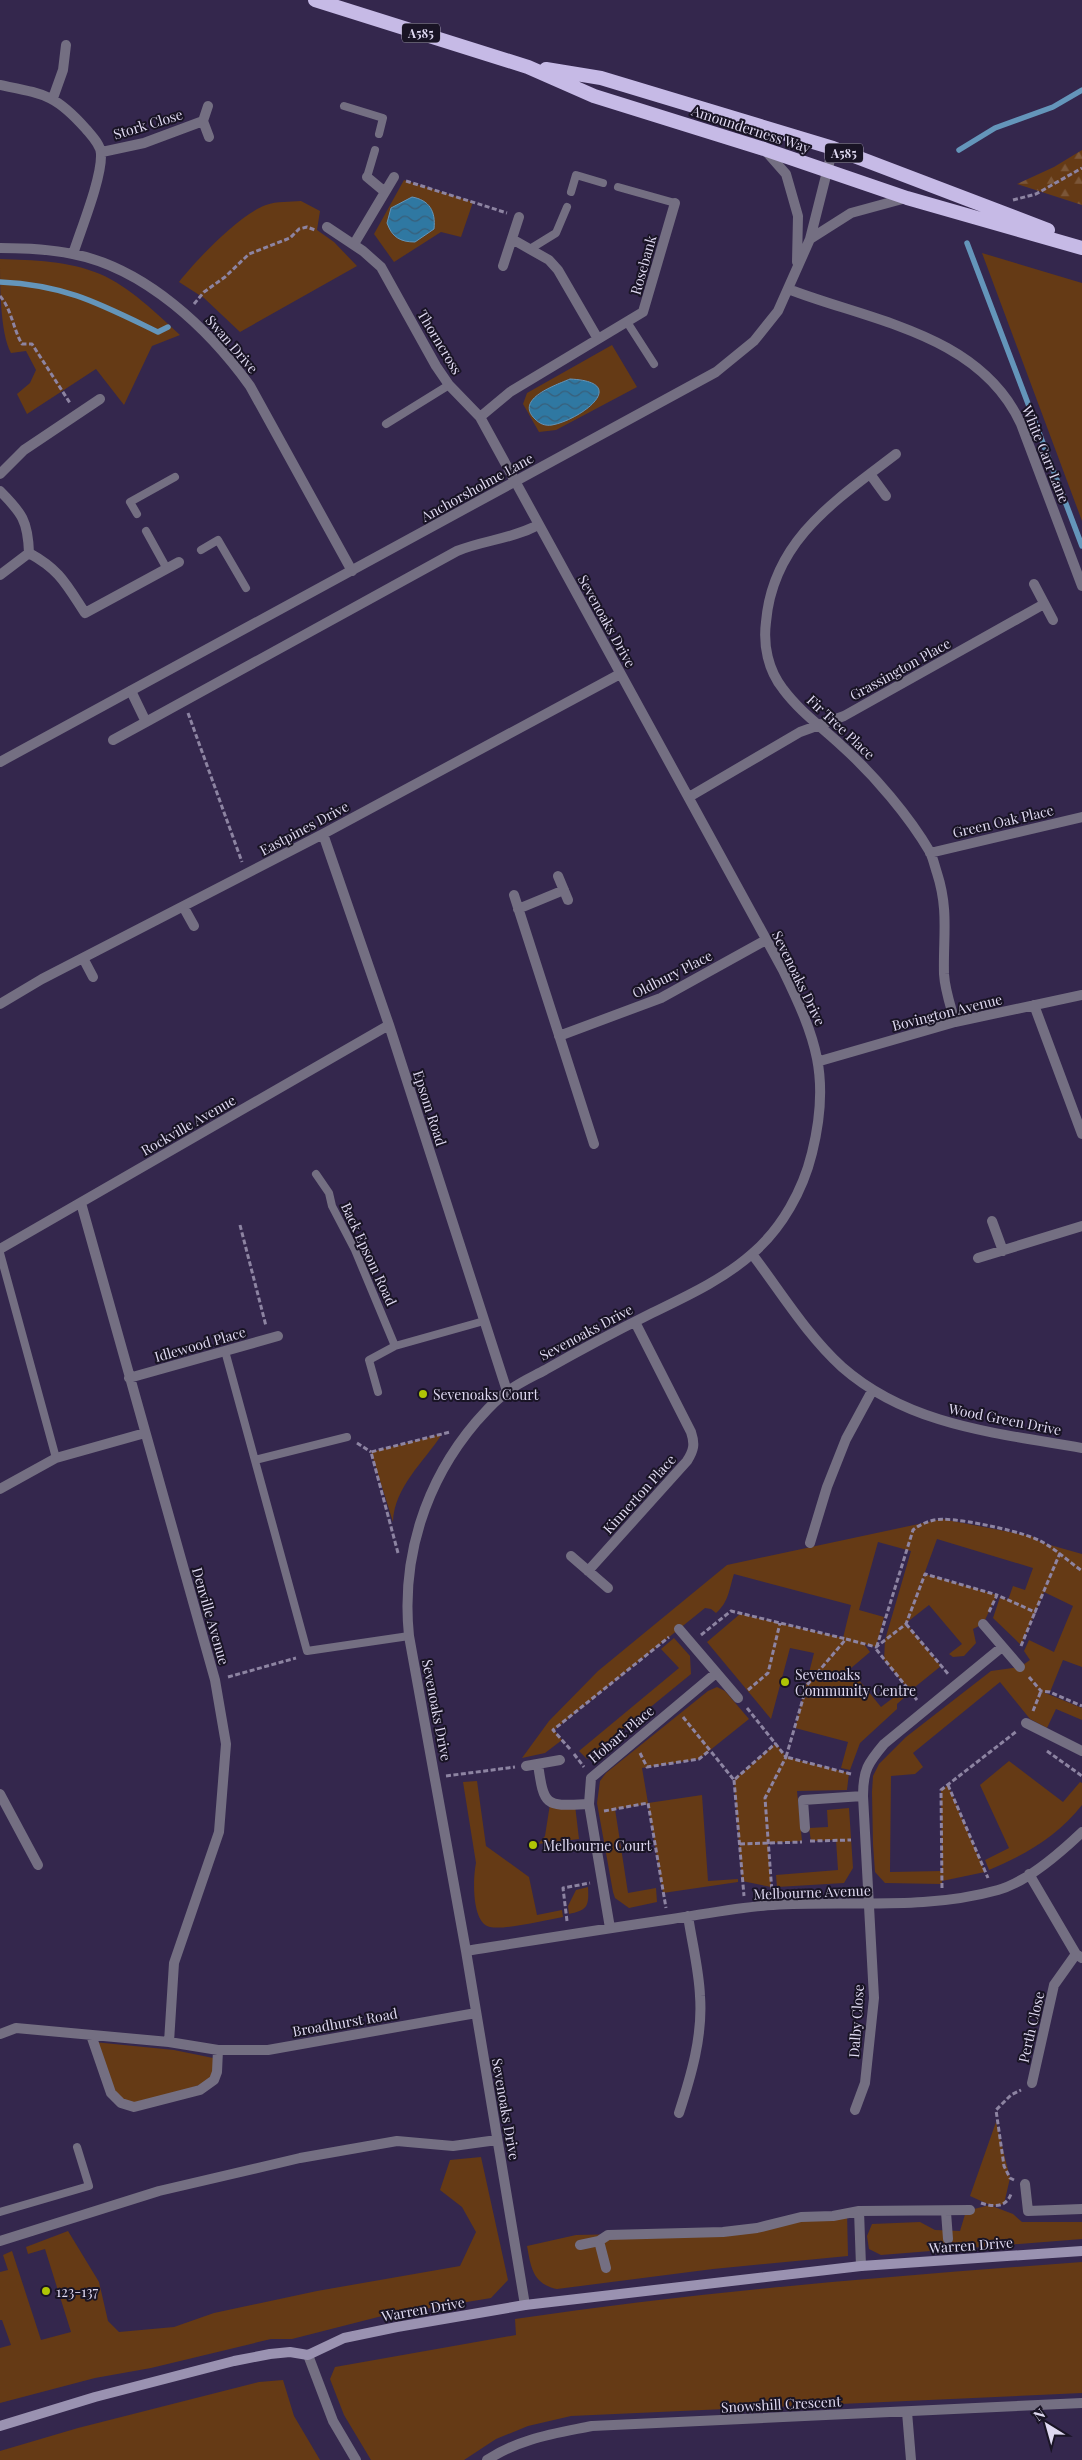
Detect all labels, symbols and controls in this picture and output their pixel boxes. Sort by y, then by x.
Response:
road number: A585 [402,23,440,42]
street label: Amounderness Way [688,101,813,157]
street label: Stork Close [111,104,185,144]
road number: A585 [825,144,863,162]
street label: Rosebank [625,233,661,297]
street label: Thorncross [413,306,467,378]
street label: Swan Drive [201,311,263,377]
street label: White Carr Lane [1017,402,1074,505]
street label: Anchorsholme Lane [417,448,537,526]
street label: Sevenoaks Drive [574,571,640,671]
street label: Grassington Place [846,633,954,705]
street label: Fir Tree Place [803,691,879,763]
street label: Eastpines Drive [256,797,352,859]
street label: Green Oak Place [951,800,1055,842]
street label: Sevenoaks Drive [768,927,830,1029]
street label: Oldbury Place [629,946,715,1002]
street label: Bovington Avenue [890,989,1004,1035]
street label: Epsom Road [409,1068,451,1148]
street label: Rockville Avenue [137,1090,239,1160]
street label: Back Epsom Road [337,1199,401,1309]
street label: Sevenoaks Drive [536,1299,636,1365]
street label: Idlewood Place [152,1322,248,1366]
place label: Sevenoaks Court [433,1385,540,1404]
marker: Sevenoaks Court [417,1388,429,1400]
street label: Wood Green Drive [946,1399,1063,1439]
street label: Kinnerton Place [598,1450,680,1538]
street label: Denville Avenue [188,1565,234,1667]
street label: Sevenoaks Drive [418,1658,456,1762]
place label: Sevenoaks Community Centre [795,1665,916,1700]
marker: Sevenoaks Community Centre [779,1676,791,1688]
street label: Hobart Place [584,1701,658,1767]
place label: Melbourne Court [543,1836,653,1855]
marker: Melbourne Court [527,1839,539,1851]
street label: Melbourne Avenue [753,1880,871,1904]
street label: Dalby Close [844,1984,868,2058]
street label: Perth Close [1014,1990,1048,2064]
street label: Broadhurst Road [291,2003,399,2041]
street label: Sevenoaks Drive [488,2057,524,2161]
street label: Warren Drive [927,2233,1014,2257]
place label: 123-137 [56,2282,98,2301]
marker: 123-137 [40,2285,52,2297]
street label: Warren Drive [379,2292,466,2326]
street label: Snowshill Crescent [720,2391,843,2417]
north arrow [1022,2400,1072,2450]
text: N [1029,2404,1049,2425]

